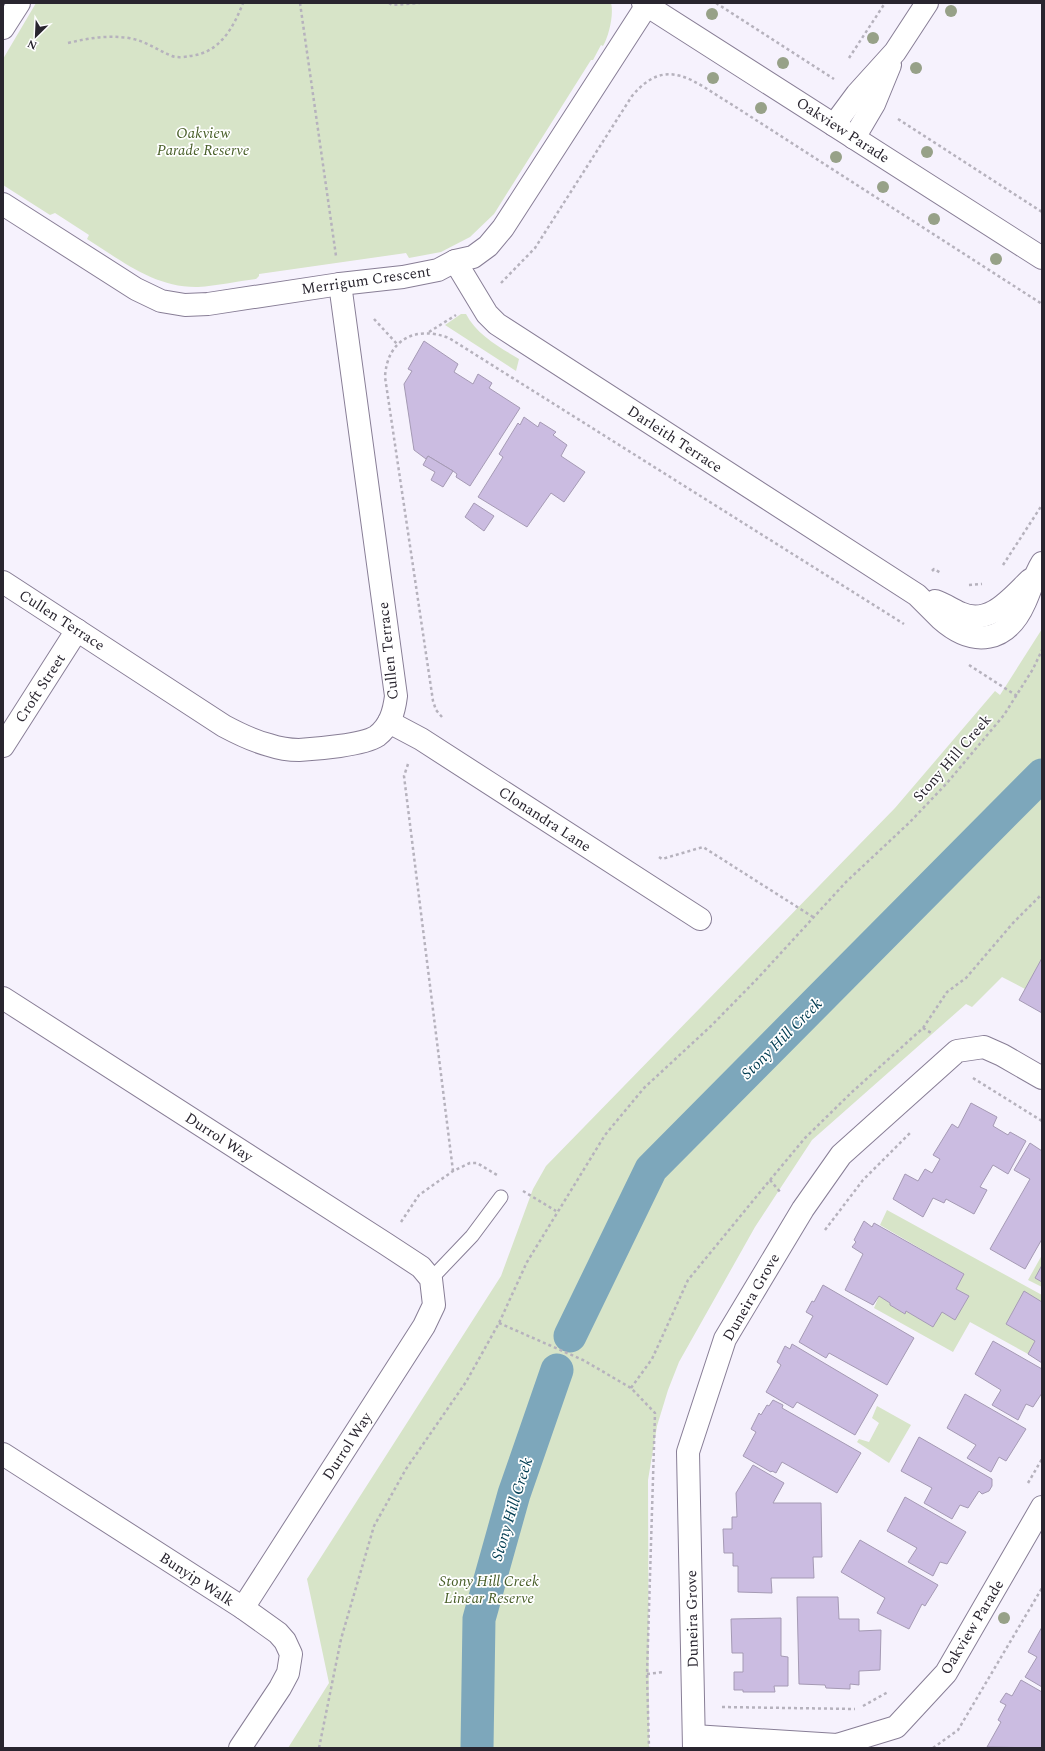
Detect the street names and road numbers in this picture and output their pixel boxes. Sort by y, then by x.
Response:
street label: Oakview Parade [791,91,894,169]
street label: Merrigum Crescent [300,260,432,301]
street label: Darleith Terrace [623,400,727,479]
street label: Cullen Terrace [14,584,109,657]
street label: Cullen Terrace [372,601,405,701]
street label: Croft Street [9,649,71,727]
street label: Stony Hill Creek [908,709,997,807]
street label: Clonandra Lane [494,781,596,858]
street label: Durrol Way [180,1107,258,1168]
street label: Duneira Grove [717,1249,786,1345]
street label: Durrol Way [317,1407,378,1485]
street label: Bunyip Walk [155,1546,239,1612]
street label: Duneira Grove [680,1570,705,1668]
street label: Oakview Parade [935,1575,1010,1679]

